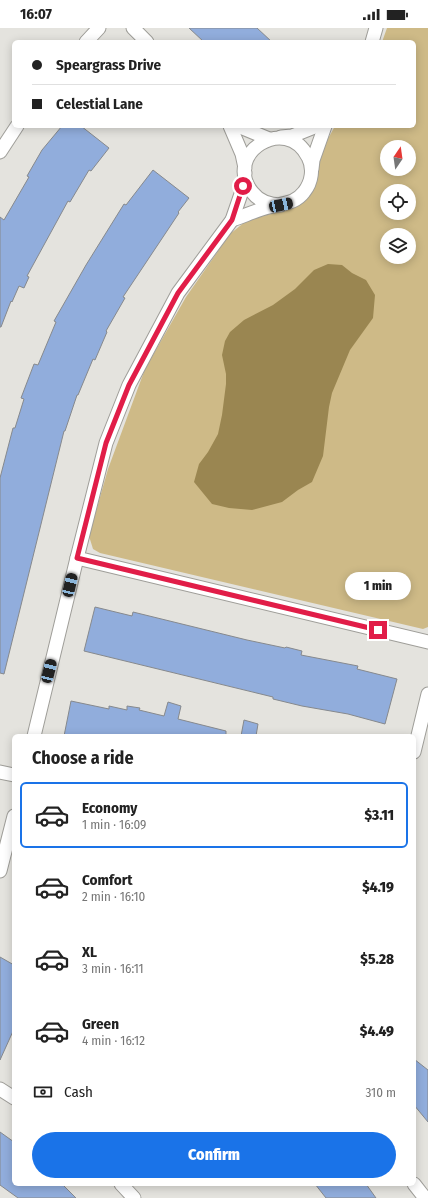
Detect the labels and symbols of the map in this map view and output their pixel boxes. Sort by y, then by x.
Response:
north arrow [380,140,416,176]
route start [234,177,252,195]
car [268,197,294,213]
car [61,572,79,598]
callout: 1 min [345,572,411,600]
route end [369,621,387,639]
car [40,658,58,684]

